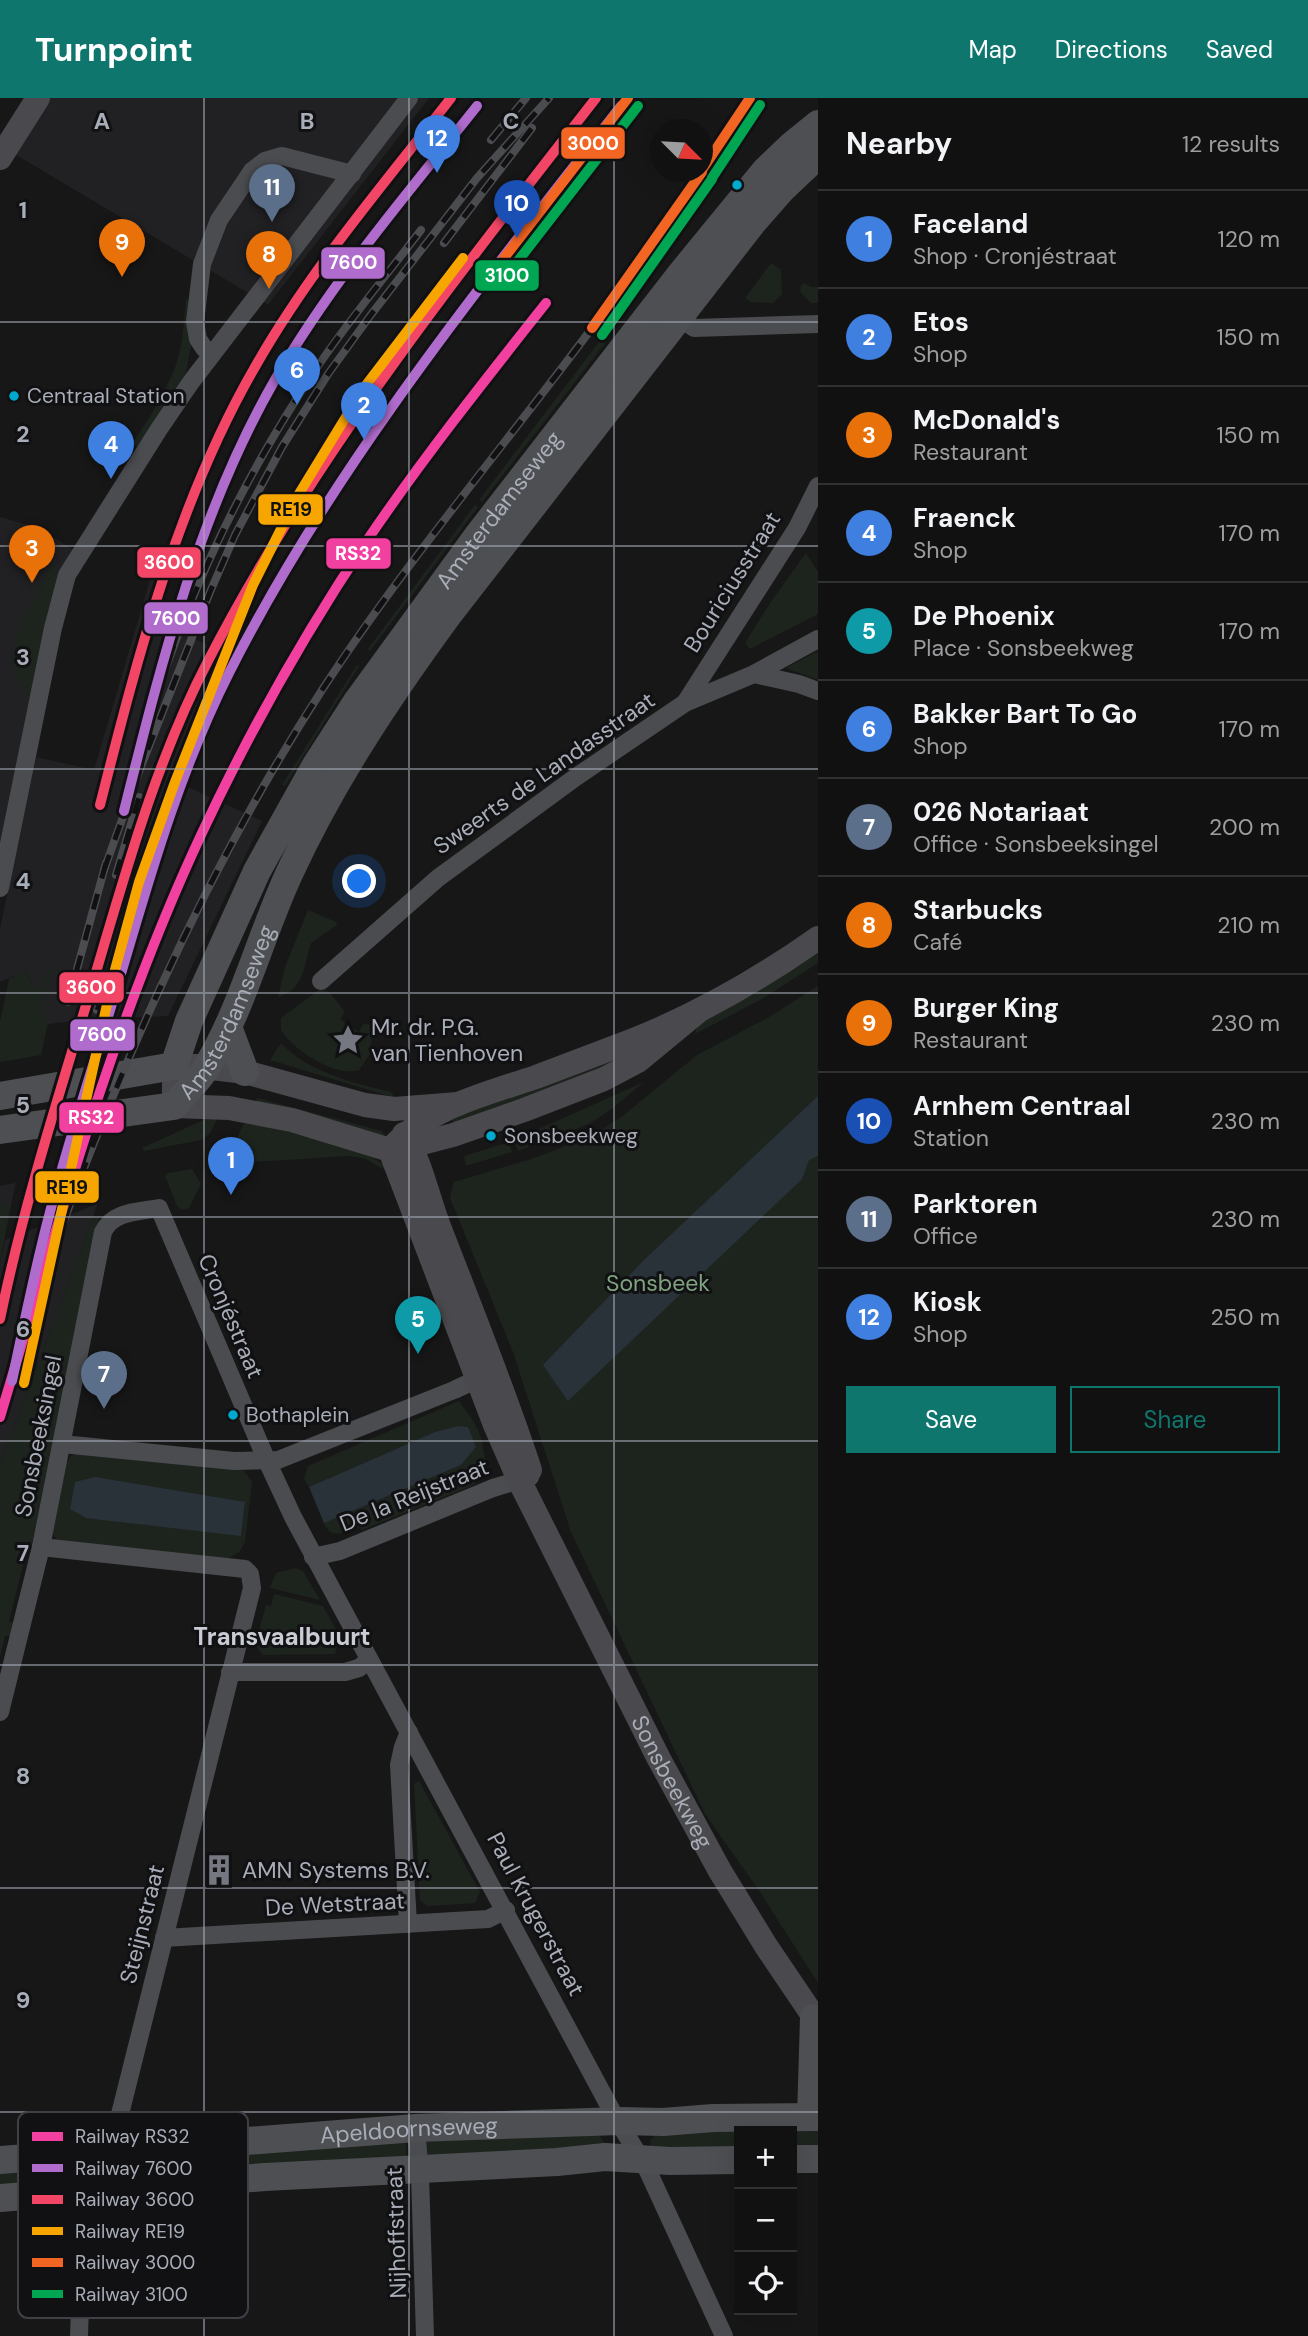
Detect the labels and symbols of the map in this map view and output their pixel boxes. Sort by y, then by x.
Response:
text: A [94,106,110,136]
text: B [300,106,314,136]
text: C [503,106,519,136]
pin: 12 [414,115,460,173]
north arrow [650,119,713,182]
line badge: 3000 [560,126,626,160]
text: 3000 [567,131,619,156]
pin: 11 [249,164,295,222]
unlabelled marker [730,178,744,192]
pin: 10 [494,180,540,238]
text: 1 [19,195,27,225]
pin: 9 [99,219,145,277]
pin: 8 [246,231,292,289]
line badge: 7600 [320,246,386,280]
text: 7600 [329,250,377,275]
line badge: 3100 [474,259,540,292]
text: 3100 [485,263,530,288]
pin: 6 [274,347,320,405]
place label: Centraal Station [27,382,184,410]
pin: 2 [341,382,387,440]
marker: Centraal Station [7,389,21,403]
text: 2 [16,419,30,449]
pin: 4 [88,421,134,479]
street label: Amsterdamseweg [429,424,569,595]
line badge: RE19 [257,493,324,526]
text: RE19 [270,497,312,522]
street label: Bouriciusstraat [677,506,787,658]
pin: 3 [9,525,55,583]
line badge: RS32 [325,537,392,570]
text: RS32 [335,541,381,566]
line badge: 3600 [136,546,202,579]
text: 3600 [144,550,194,575]
line badge: 7600 [143,601,209,635]
text: 7600 [152,606,200,631]
text: 3 [16,642,30,672]
street label: Sweerts de Landasstraat [427,685,661,861]
your location [342,864,376,898]
text: 4 [16,866,31,896]
street label: Amsterdamseweg [172,920,282,1106]
line badge: 3600 [58,971,125,1004]
text: 3600 [66,975,116,1000]
place label: Mr. dr. P.G. van Tienhoven [371,1012,523,1068]
line badge: 7600 [69,1018,136,1052]
text: 7600 [78,1022,126,1047]
place icon: Mr. dr. P.G. van Tienhoven [331,1023,365,1057]
text: 5 [16,1090,30,1120]
line badge: RS32 [58,1101,125,1134]
text: RS32 [68,1105,114,1130]
place label: Sonsbeekweg [504,1122,638,1150]
marker: Sonsbeekweg [484,1129,498,1143]
pin: 1 [208,1137,254,1195]
line badge: RE19 [34,1170,100,1204]
text: RE19 [46,1175,88,1200]
street label: Cronjéstraat [191,1249,271,1383]
park label: Sonsbeek [606,1268,710,1298]
pin: 5 [395,1296,441,1354]
text: 6 [16,1314,30,1344]
pin: 7 [81,1351,127,1409]
street label: Sonsbeeksingel [8,1353,68,1519]
place label: Bothaplein [246,1401,349,1429]
marker: Bothaplein [226,1408,240,1422]
street label: De la Reijstraat [335,1451,493,1539]
text: 7 [17,1538,29,1568]
district label: Transvaalbuurt [194,1621,370,1652]
street label: Sonsbeekweg [625,1710,720,1854]
text: 8 [16,1761,30,1791]
street label: Paul Krugerstraat [480,1827,592,2001]
building icon: AMN Systems B.V. [202,1853,236,1887]
place label: AMN Systems B.V. [242,1855,430,1885]
street label: Steijnstraat [113,1861,171,1987]
street label: De Wetstraat [264,1885,406,1923]
text: 9 [16,1985,30,2015]
street label: Apeldoornseweg [319,2110,499,2150]
legend [18,2112,248,2318]
text: Railway RS32 [75,2124,190,2149]
text: Railway 7600 [75,2156,193,2181]
street label: Nijhoffstraat [379,2167,413,2299]
text: Railway 3600 [75,2187,194,2212]
text: Railway RE19 [75,2219,185,2244]
text: Railway 3000 [75,2250,195,2275]
text: Railway 3100 [75,2282,188,2307]

